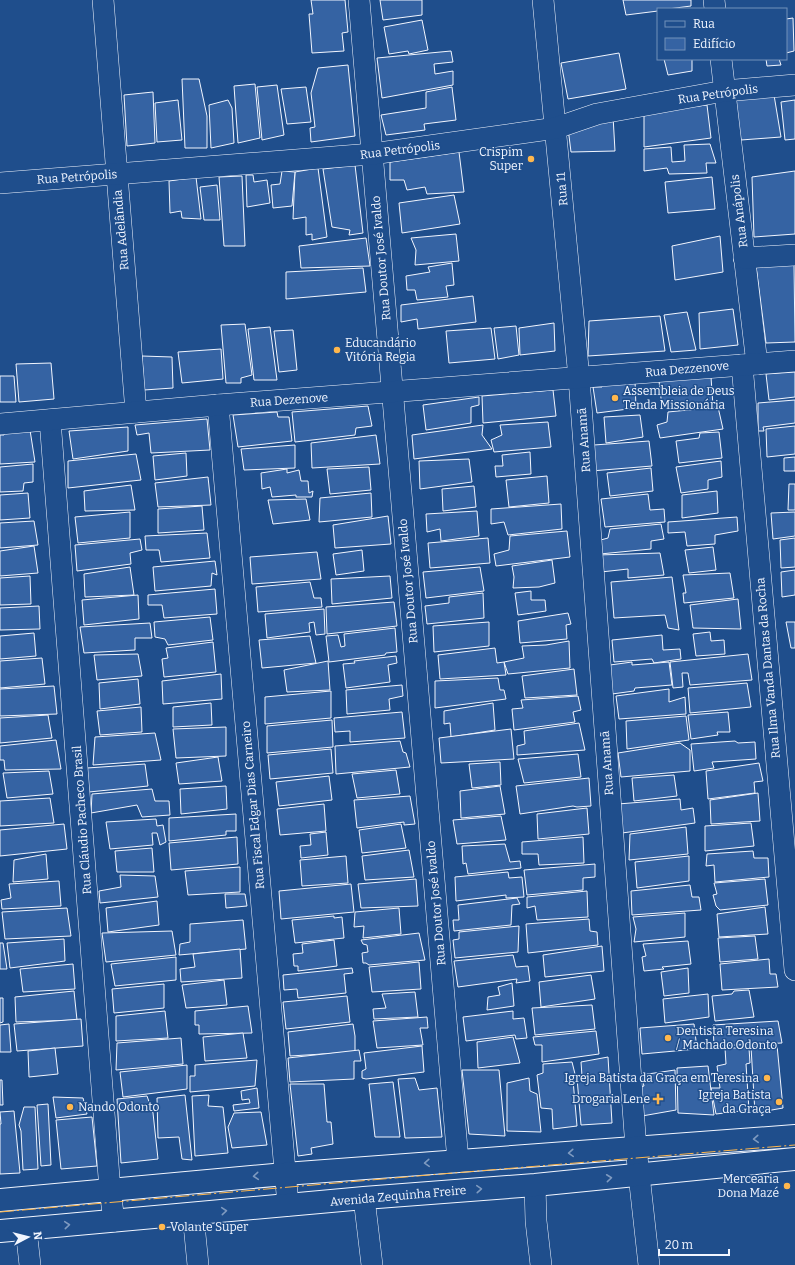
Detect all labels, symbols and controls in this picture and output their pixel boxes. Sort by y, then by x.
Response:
legend [657,8,787,60]
text: Rua [693,17,715,31]
text: Edifício [693,37,735,51]
street label: Rua Petrópolis [677,81,759,107]
street label: Rua Petrópolis [359,138,441,162]
place label: Crispim Super [479,145,524,173]
marker: Crispim Super [526,154,536,164]
street label: Rua Petrópolis [36,167,118,187]
street label: Rua 11 [554,171,570,206]
street label: Rua Anápolis [728,173,750,248]
street label: Rua Adelândia [110,189,131,271]
street label: Rua Doutor José Ivaldo [369,195,393,321]
place label: Educandário Vitória Regia [345,336,416,364]
marker: Educandário Vitória Regia [332,345,342,355]
street label: Rua Dezzenove [644,358,730,380]
place label: Assembleia de Deus Tenda Missionária [623,384,735,412]
street label: Rua Dezenove [249,390,329,410]
marker: Assembleia de Deus Tenda Missionária [610,393,620,403]
street label: Rua Anamã [575,407,593,473]
street label: Rua Doutor José Ivaldo [396,518,420,644]
street label: Rua Ilma Vanda Dantas da Rocha [753,577,783,759]
street label: Rua Fiscal Edgar Dias Carneiro [239,720,267,890]
street label: Rua Anamã [598,730,616,796]
street label: Rua Cláudio Pacheco Brasil [70,745,94,895]
street label: Rua Doutor José Ivaldo [424,840,448,966]
place label: Dentista Teresina / Machado Odonto [676,1024,777,1052]
marker: Dentista Teresina / Machado Odonto [663,1033,673,1043]
place label: Igreja Batista da Graça em Teresina [564,1071,759,1085]
marker: Igreja Batista da Graça em Teresina [762,1073,772,1083]
place label: Igreja Batista da Graça [698,1088,771,1116]
place label: Drogaria Lene [572,1092,650,1106]
marker: Drogaria Lene [653,1094,663,1104]
marker: Igreja Batista da Graça [774,1097,784,1107]
place label: Nando Odonto [78,1100,160,1114]
marker: Nando Odonto [65,1102,75,1112]
one-way arrow [753,1134,759,1143]
one-way arrow [568,1148,574,1157]
one-way arrow [424,1159,430,1168]
one-way arrow [253,1172,259,1181]
place label: Mercearia Dona Mazé [718,1172,779,1200]
one-way arrow [606,1174,612,1183]
marker: Mercearia Dona Mazé [782,1181,792,1191]
street label: Avenida Zequinha Freire [329,1183,467,1209]
one-way arrow [476,1185,482,1194]
one-way arrow [221,1207,227,1216]
north arrow [8,1217,48,1257]
place label: Volante Super [170,1220,249,1234]
one-way arrow [64,1221,70,1230]
marker: Volante Super [157,1222,167,1232]
text: N [30,1231,44,1241]
scale bar [659,1231,729,1257]
text: 20 m [665,1238,694,1252]

